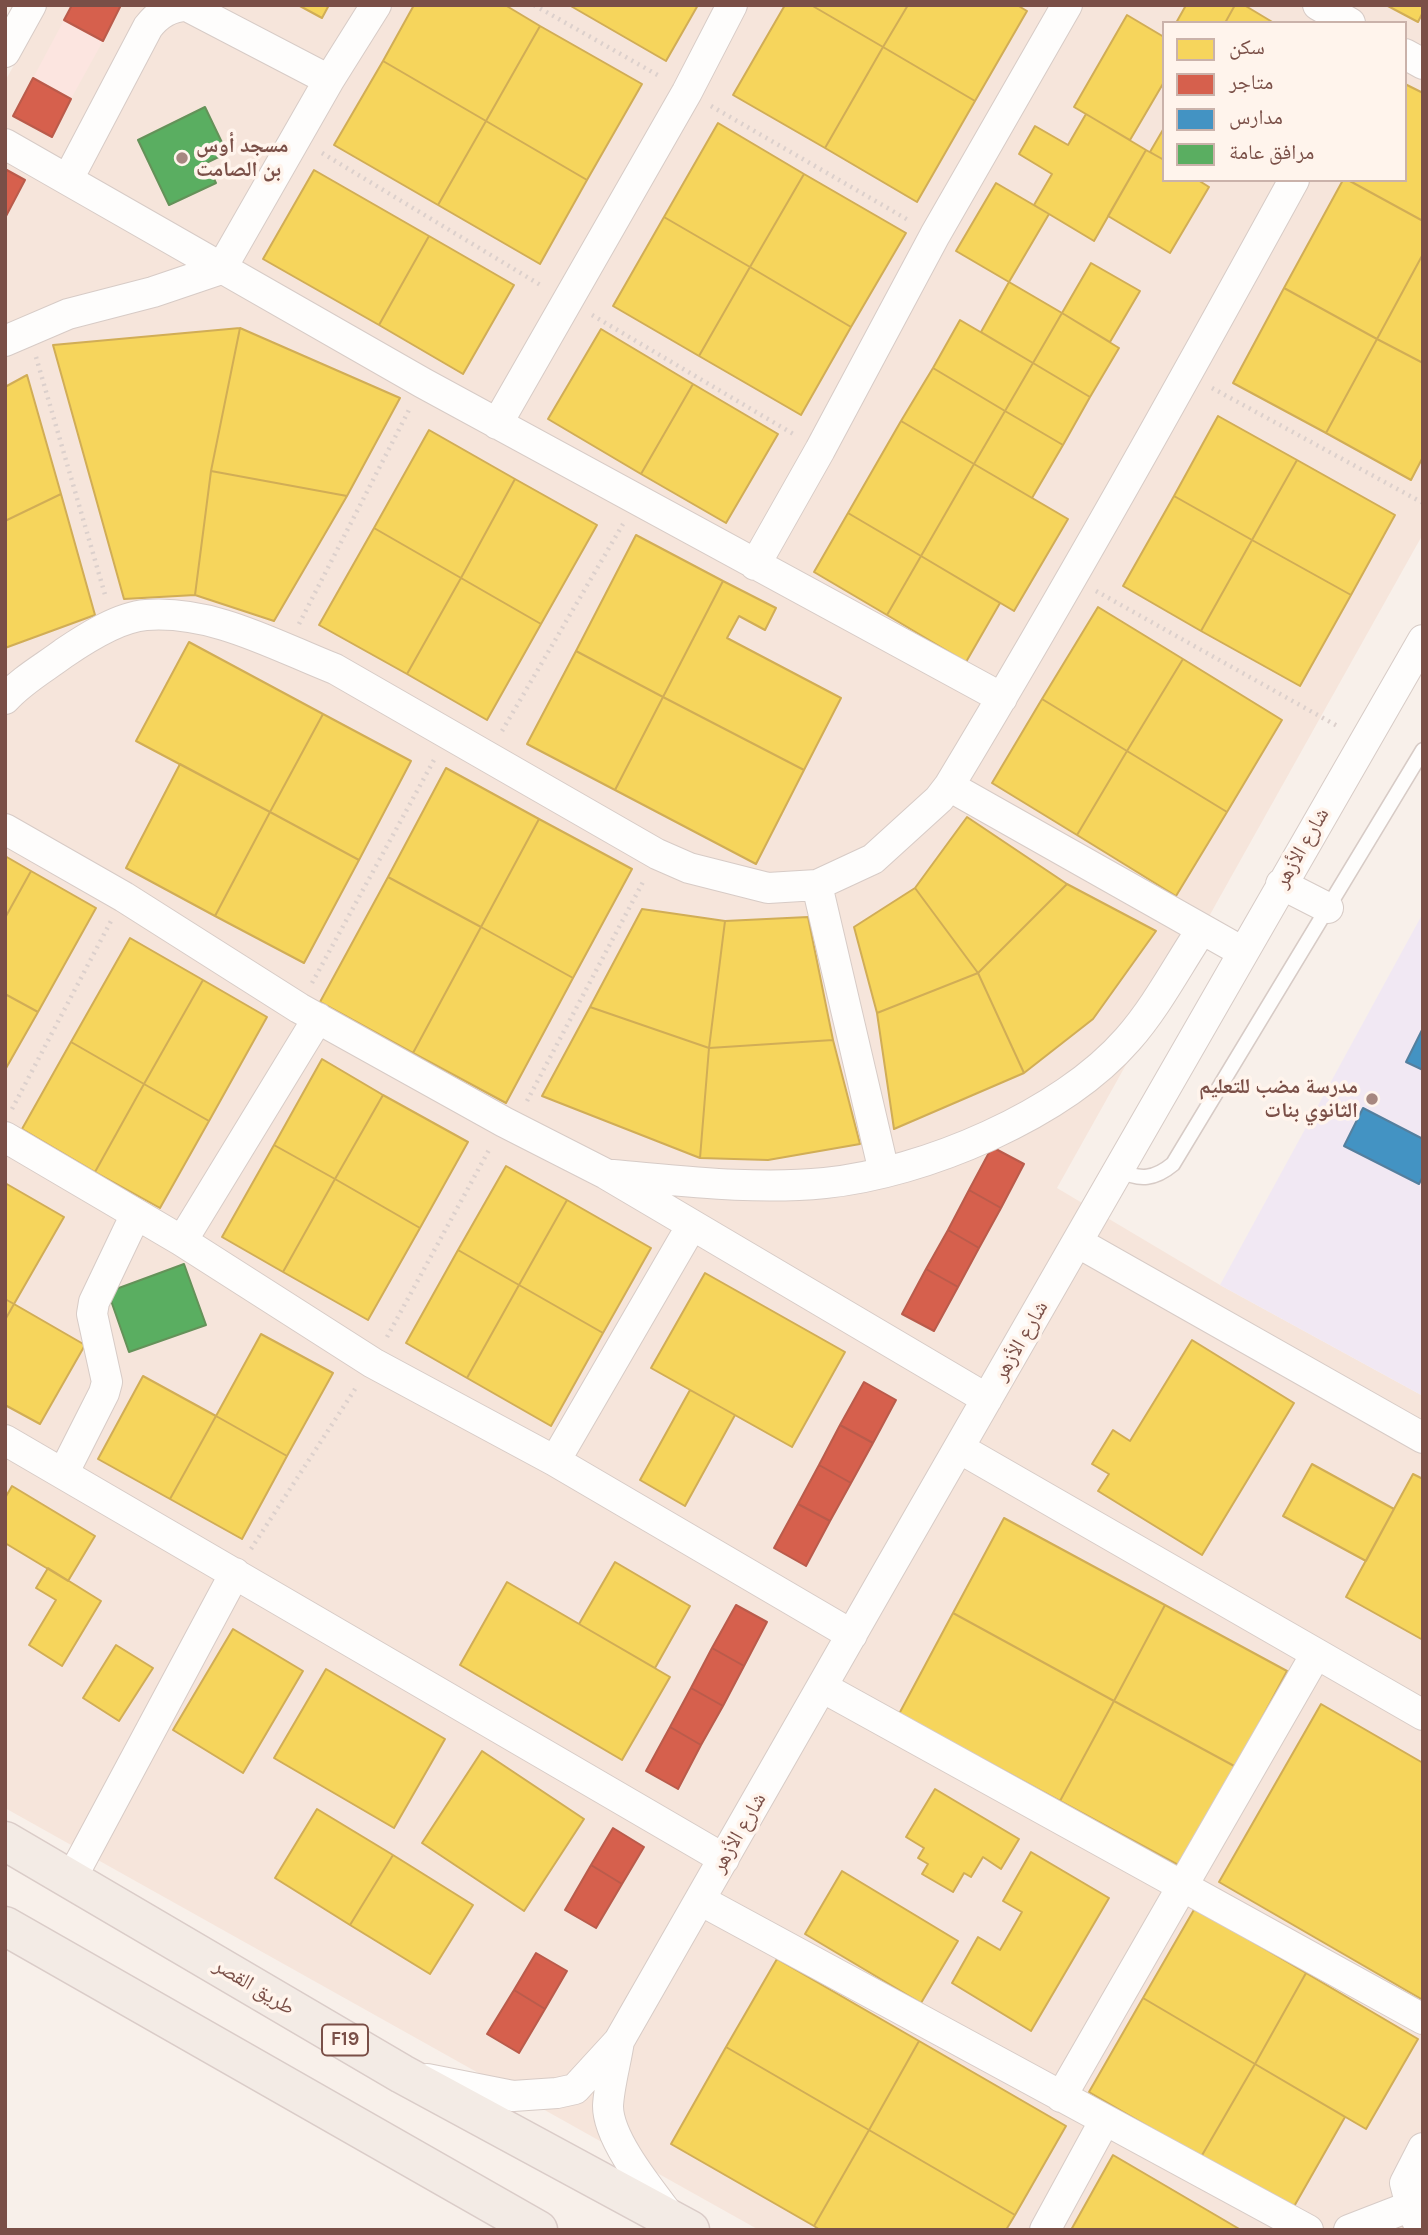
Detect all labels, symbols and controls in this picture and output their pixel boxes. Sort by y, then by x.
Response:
legend [1162,21,1407,182]
text: سكن [1229,35,1265,59]
text: متاجر [1229,70,1273,94]
text: مدارس [1229,105,1283,129]
place label: مسجد أوس بن الصامت [196,133,289,183]
text: مرافق عامة [1229,140,1314,164]
marker: مسجد أوس بن الصامت [174,150,190,166]
street label: شارع الأزهر [1269,804,1335,892]
place label: مدرسة مضب للتعليم الثانوي بنات [1199,1074,1358,1124]
marker: مدرسة مضب للتعليم الثانوي بنات [1364,1091,1380,1107]
street label: شارع الأزهر [988,1297,1054,1385]
street label: شارع الأزهر [706,1789,772,1877]
street label: طريق القصر [209,1953,299,2021]
road number: F19 [322,2024,368,2056]

